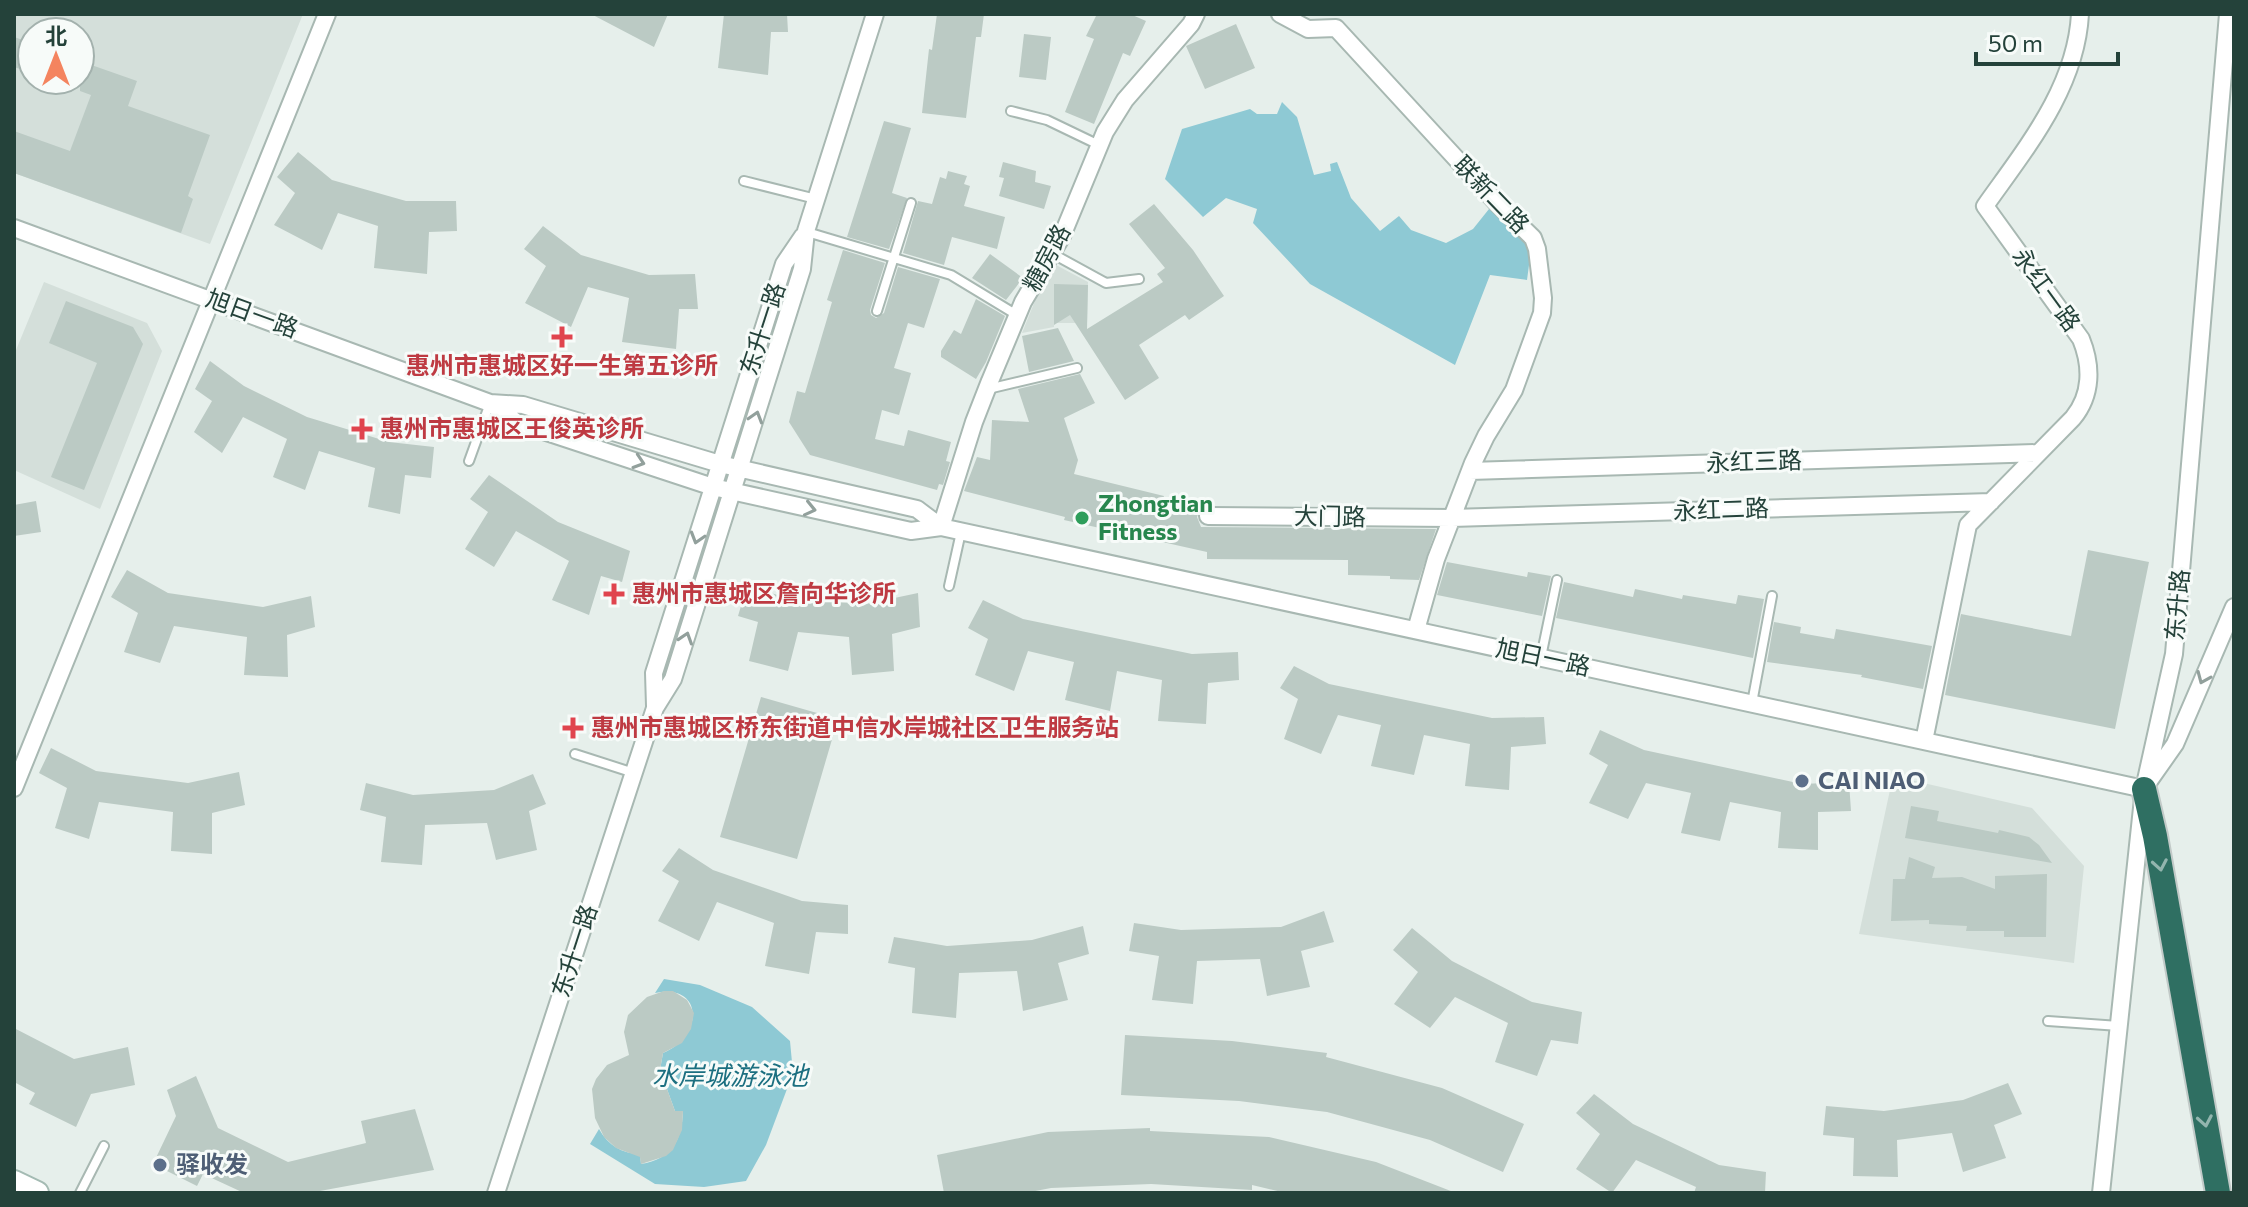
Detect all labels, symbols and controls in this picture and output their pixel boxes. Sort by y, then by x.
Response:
north arrow [16,16,96,96]
scale bar [1976,16,2118,66]
text: 北 [45,22,67,49]
text: 50 m [1988,28,2043,57]
street label: 联新二路 [1448,149,1536,239]
street label: 糖房路 [1016,219,1075,296]
street label: 永红一路 [2007,242,2087,336]
street label: 东升一路 [733,278,790,379]
street label: 旭日一路 [202,283,303,343]
marker: 惠州市惠城区好一生第五诊所 [551,326,573,348]
place label: 惠州市惠城区好一生第五诊所 [406,350,718,379]
one-way arrow [747,411,763,425]
place label: 惠州市惠城区王俊英诊所 [380,413,644,442]
marker: 惠州市惠城区王俊英诊所 [351,418,373,440]
street label: 永红三路 [1705,444,1802,477]
one-way arrow [631,453,645,469]
place label: Zhongtian Fitness [1098,488,1213,545]
street label: 永红二路 [1672,492,1769,525]
one-way arrow [802,500,816,517]
street label: 大门路 [1294,500,1366,531]
marker: Zhongtian Fitness [1073,509,1091,527]
one-way arrow [690,531,706,545]
street label: 东升路 [2159,568,2194,642]
place label: 惠州市惠城区詹向华诊所 [632,578,896,607]
marker: 惠州市惠城区詹向华诊所 [603,583,625,605]
one-way arrow [677,631,693,645]
street label: 旭日一路 [1493,632,1593,681]
one-way arrow [2197,670,2213,684]
place label: 惠州市惠城区桥东街道中信水岸城社区卫生服务站 [591,712,1119,741]
marker: 惠州市惠城区桥东街道中信水岸城社区卫生服务站 [562,717,584,739]
place label: CAI NIAO [1818,765,1925,794]
marker: CAI NIAO [1793,772,1811,790]
one-way arrow [2151,858,2168,872]
street label: 东升一路 [545,900,602,1001]
water label: 水岸城游泳池 [652,1059,811,1090]
one-way arrow [2196,1114,2213,1128]
place label: 驿收发 [176,1149,248,1178]
marker: 驿收发 [151,1156,169,1174]

